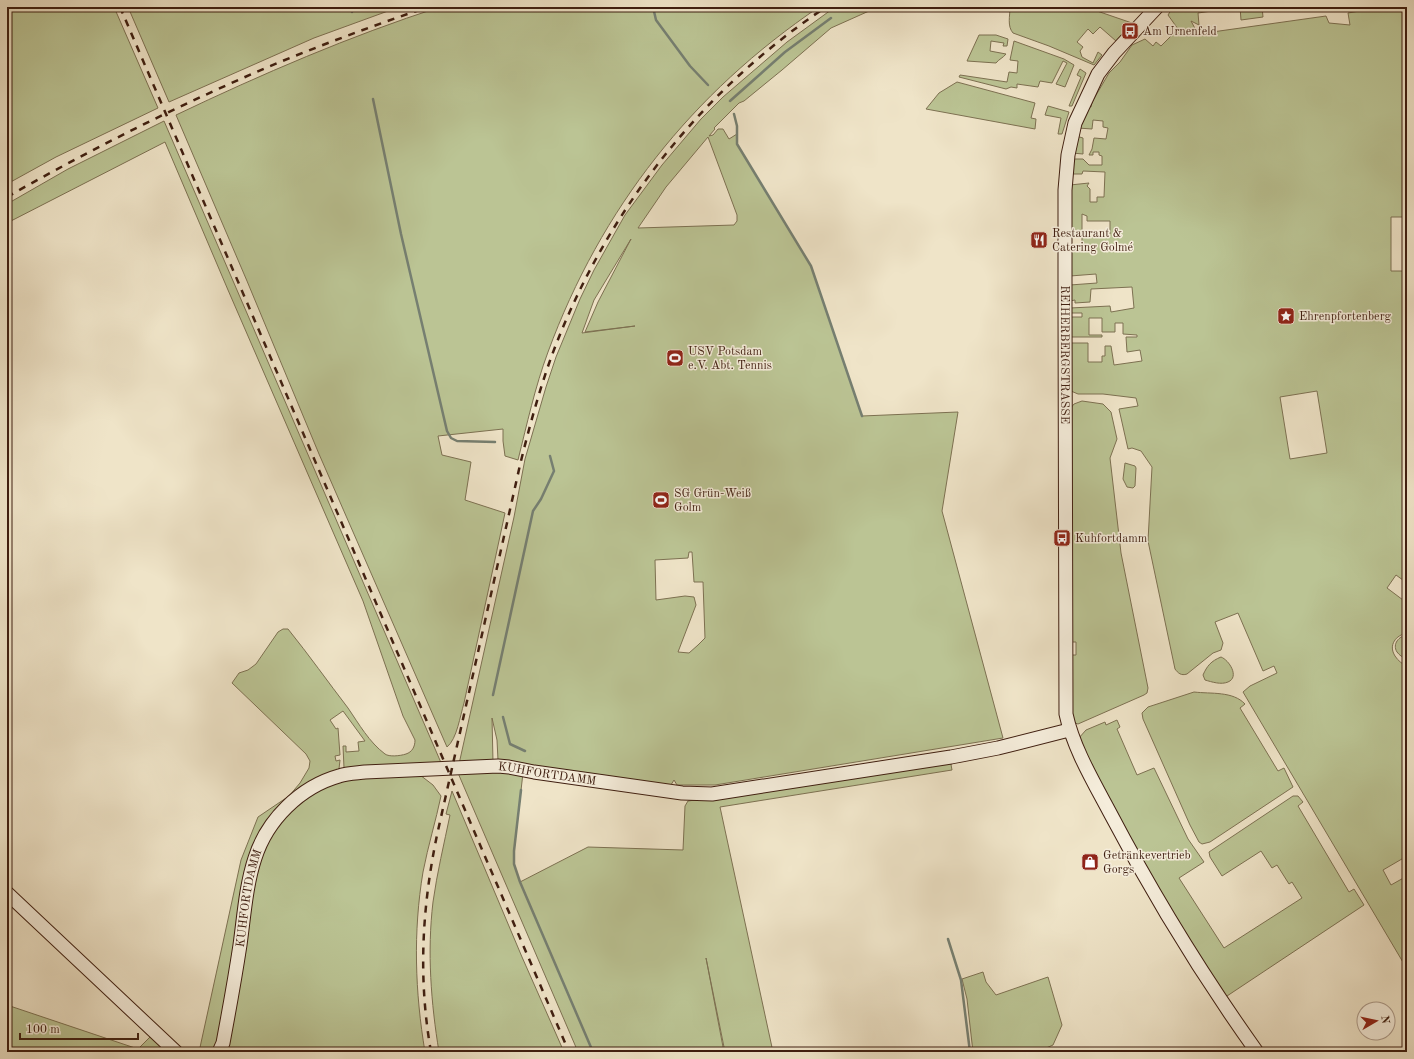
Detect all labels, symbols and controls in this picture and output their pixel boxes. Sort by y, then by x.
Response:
bus stop icon: Am Urnenfeld [1120,21,1140,41]
place label: Am Urnenfeld [1143,26,1217,38]
place label: Restaurant & Catering Golmé [1052,228,1134,254]
restaurant icon: Restaurant & Catering Golmé [1029,230,1049,250]
street label: REIHERBERGSTRASSE [1058,285,1070,424]
place icon: Ehrenpfortenberg [1276,306,1296,326]
place label: Ehrenpfortenberg [1299,311,1392,323]
place label: USV Potsdam e.V. Abt. Tennis [688,346,772,372]
sports icon: USV Potsdam e.V. Abt. Tennis [665,348,685,368]
place label: SG Grün-Weiß Golm [674,488,751,514]
sports icon: SG Grün-Weiß Golm [651,490,671,510]
bus stop icon: Kuhfortdamm [1052,528,1072,548]
place label: Kuhfortdamm [1075,533,1148,545]
street label: KUHFORTDAMM [497,761,597,788]
street label: KUHFORTDAMM [235,848,265,948]
place label: Getränkevertrieb Gorgs [1103,850,1191,876]
shop icon: Getränkevertrieb Gorgs [1080,852,1100,872]
north arrow [1356,1001,1396,1041]
scale bar [20,1015,138,1041]
text: N [1378,1015,1391,1025]
text: 100 m [26,1024,60,1036]

